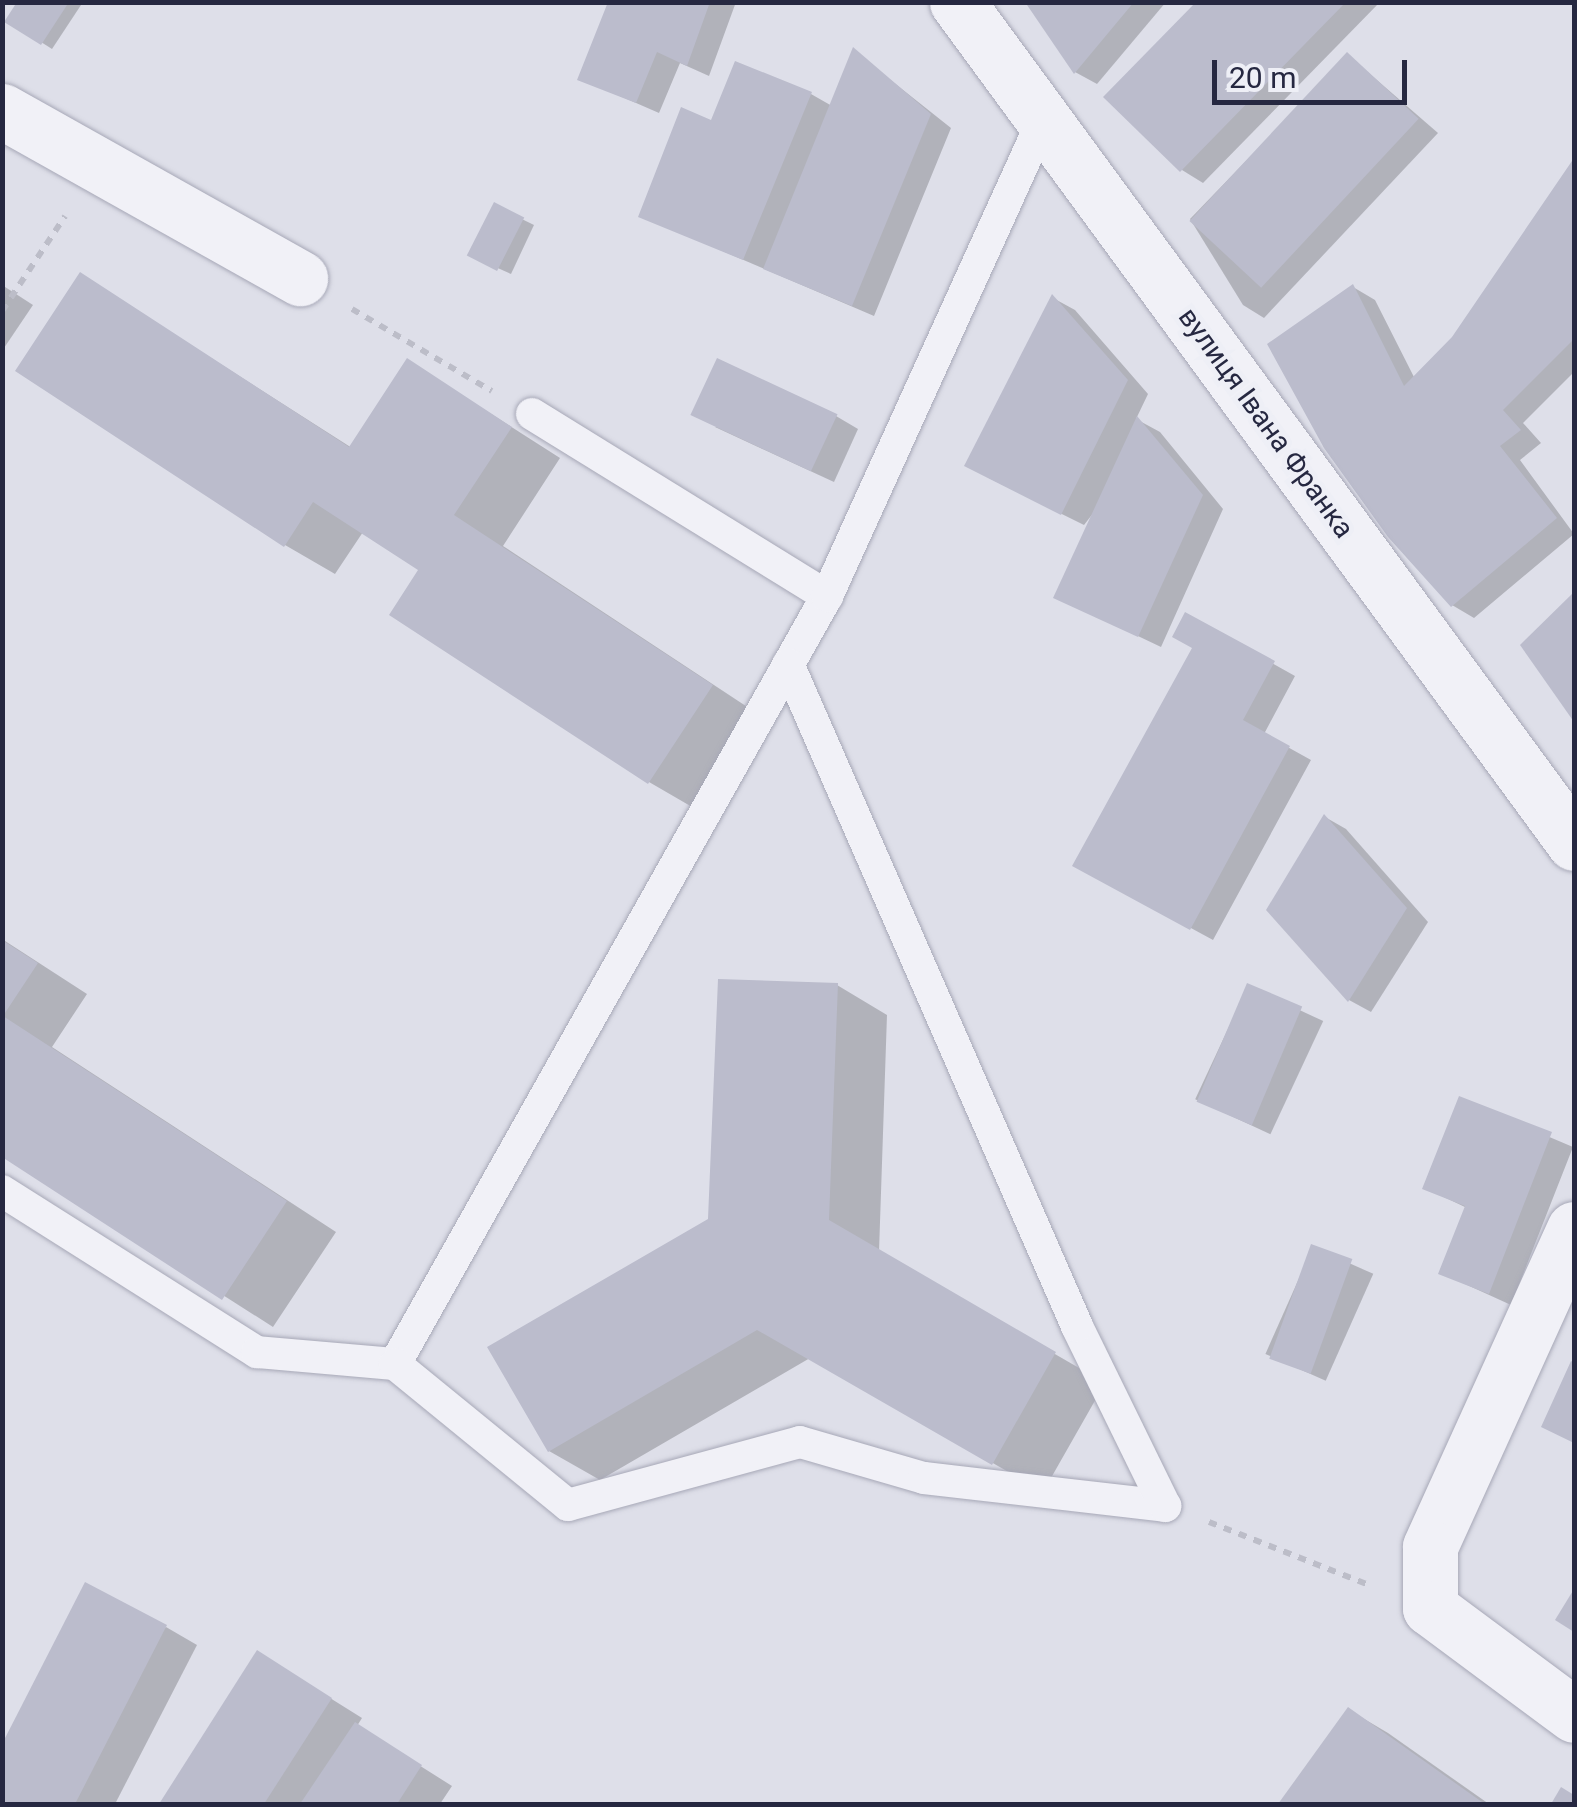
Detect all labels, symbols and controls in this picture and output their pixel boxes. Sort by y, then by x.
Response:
scale bar [1217,40,1412,102]
text: 20 m [1229,60,1296,95]
street label: вулиця Івана Франка [1171,301,1361,545]

